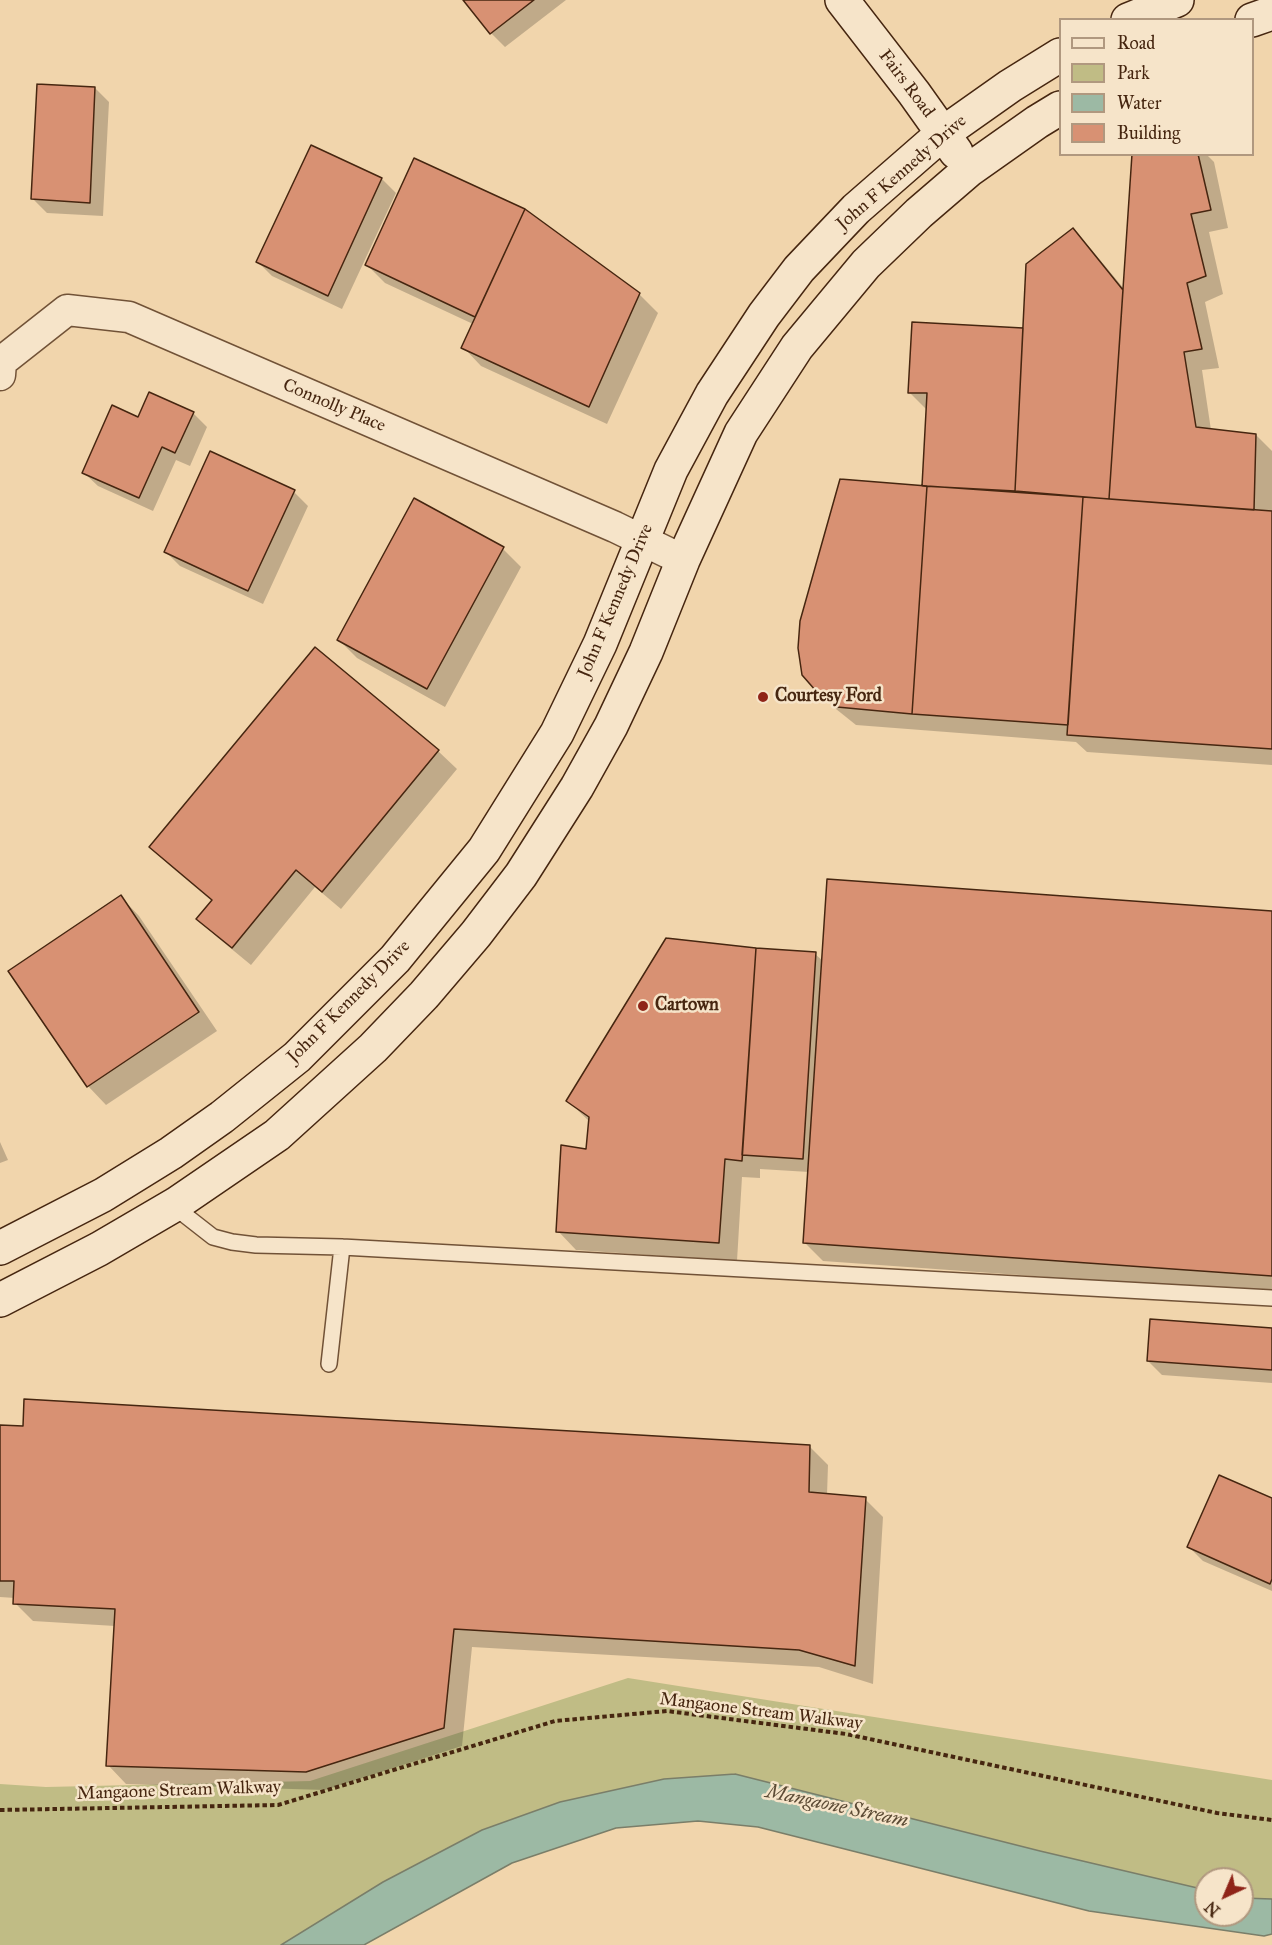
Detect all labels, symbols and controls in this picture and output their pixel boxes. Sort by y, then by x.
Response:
legend [1059,18,1254,156]
text: Road [1117,32,1155,54]
street label: Fairs Road [873,46,939,122]
text: Park [1117,62,1150,84]
text: Water [1117,92,1161,114]
street label: John F Kennedy Drive [833,111,971,235]
text: Building [1117,122,1180,144]
street label: Connolly Place [279,375,389,437]
street label: John F Kennedy Drive [574,521,658,681]
place label: Courtesy Ford [775,686,882,708]
marker: Courtesy Ford [756,690,770,704]
street label: John F Kennedy Drive [283,936,415,1068]
place label: Cartown [655,995,719,1017]
marker: Cartown [636,999,650,1013]
street label: Mangaone Stream Walkway [658,1689,864,1735]
street label: Mangaone Stream Walkway [77,1777,281,1805]
water label: Mangaone Stream [764,1780,910,1834]
north arrow [1194,1867,1254,1927]
text: N [1201,1897,1224,1920]

